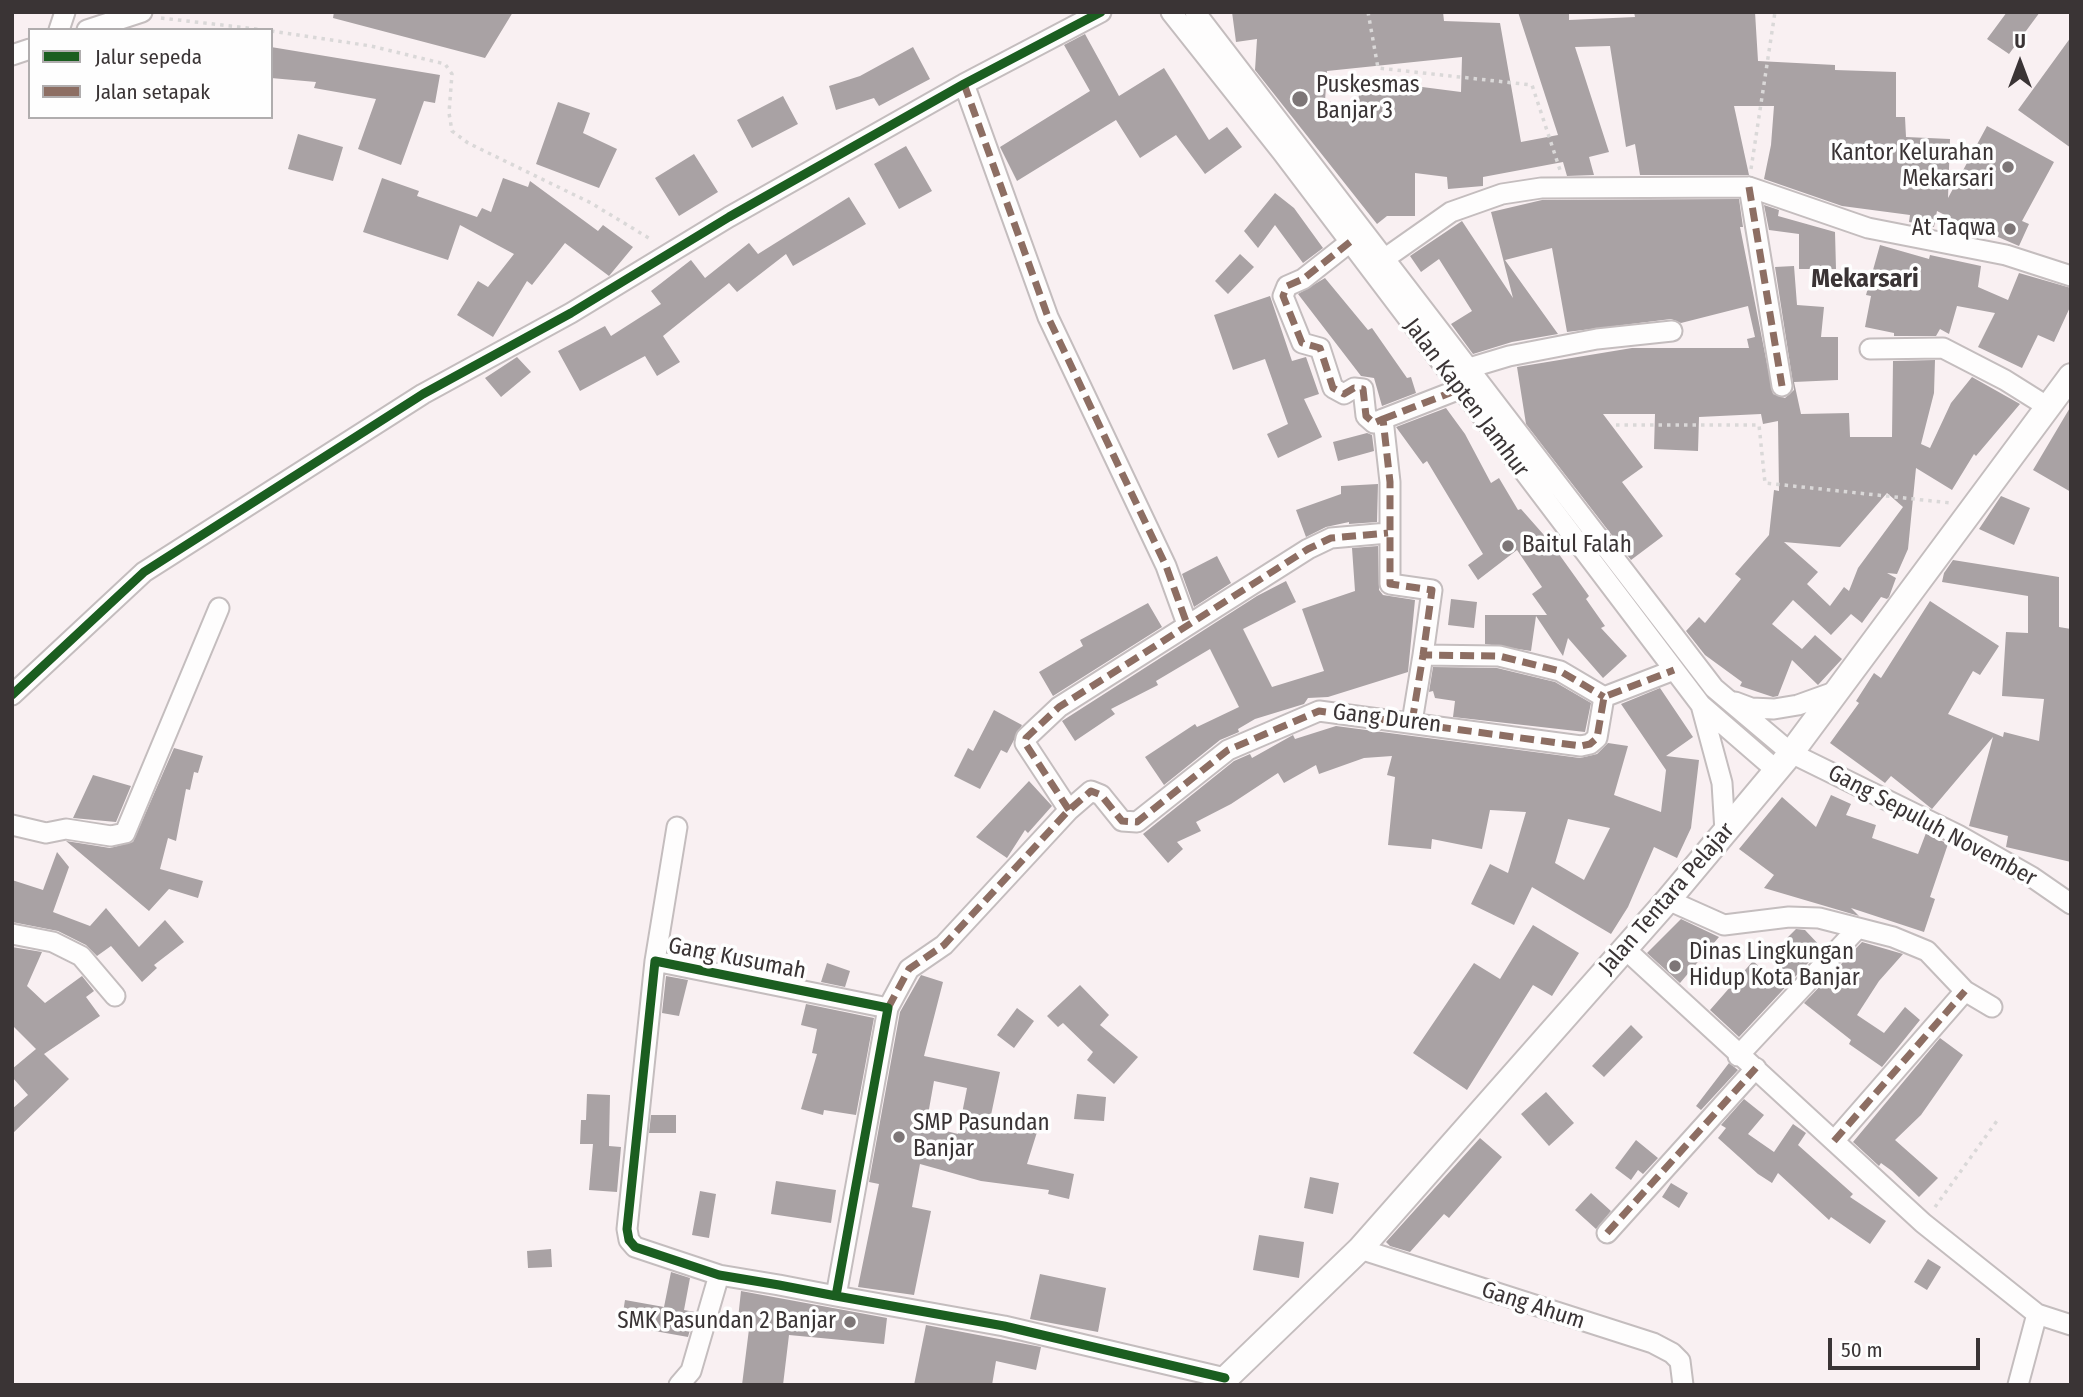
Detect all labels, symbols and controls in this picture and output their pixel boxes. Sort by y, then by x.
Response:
legend [28,28,273,119]
north arrow [1985,28,2055,98]
text: U [2014,30,2026,53]
text: Jalur sepeda [95,44,202,70]
place label: Puskesmas Banjar 3 [1316,72,1420,126]
text: Jalan setapak [95,79,210,105]
marker: Puskesmas Banjar 3 [1290,89,1310,109]
place label: Kantor Kelurahan Mekarsari [1830,140,1994,194]
marker: Kantor Kelurahan Mekarsari [2000,159,2016,175]
place label: At Taqwa [1912,215,1996,243]
marker: At Taqwa [2002,221,2018,237]
district label: Mekarsari [1811,264,1919,296]
street label: Jalan Kapten Jamhur [1397,313,1535,483]
place label: Baitul Falah [1522,532,1632,560]
marker: Baitul Falah [1500,538,1516,554]
street label: Gang Duren [1331,699,1443,739]
street label: Gang Sepuluh November [1823,759,2041,893]
street label: Jalan Tentara Pelajar [1593,817,1741,981]
street label: Gang Kusumah [666,932,808,986]
place label: Dinas Lingkungan Hidup Kota Banjar [1689,939,1860,993]
marker: Dinas Lingkungan Hidup Kota Banjar [1667,958,1683,974]
place label: SMP Pasundan Banjar [913,1110,1050,1164]
marker: SMP Pasundan Banjar [891,1129,907,1145]
street label: Gang Ahum [1478,1276,1588,1336]
place label: SMK Pasundan 2 Banjar [617,1308,836,1336]
marker: SMK Pasundan 2 Banjar [842,1314,858,1330]
scale bar [1831,1324,1983,1368]
text: 50 m [1841,1337,1883,1363]

